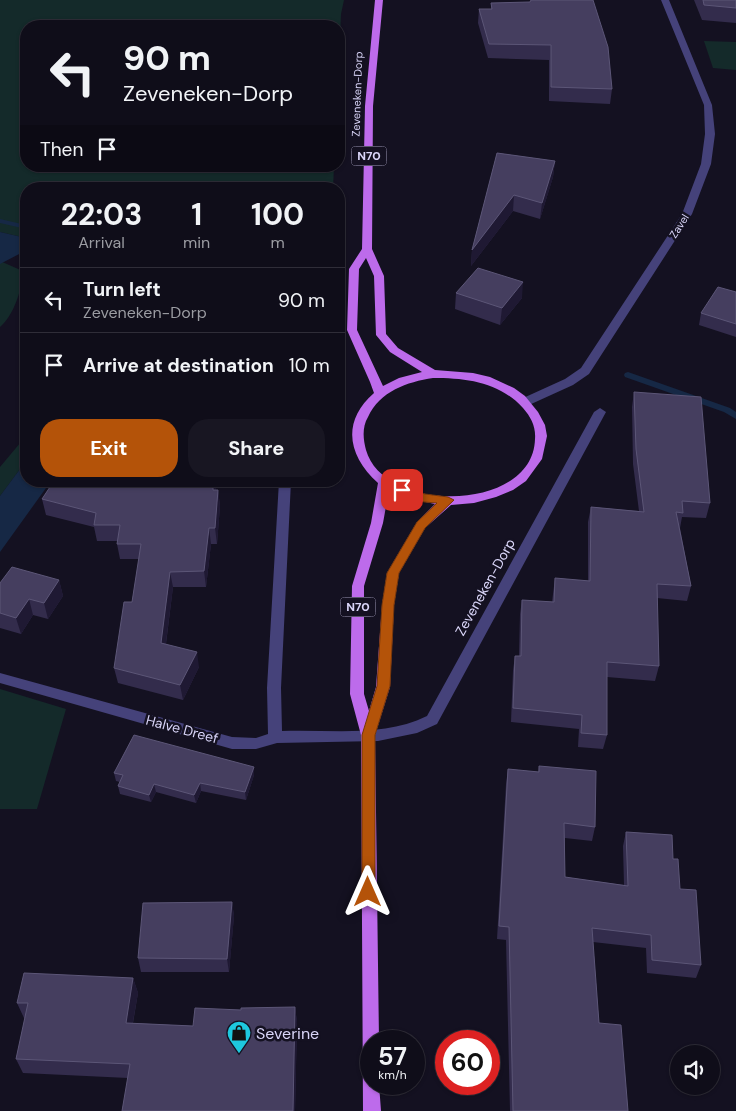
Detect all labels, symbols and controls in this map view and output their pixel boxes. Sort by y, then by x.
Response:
text: 90 m [123,35,211,81]
icon: left [40,40,105,105]
street label: Zeveneken-Dorp [349,51,365,137]
text: Zeveneken-Dorp [123,79,293,108]
icon: arrive [93,135,121,163]
text: Then [40,137,83,162]
road number: N70 [352,146,386,166]
text: 22:03 [61,195,142,234]
text: 1 [191,195,202,234]
text: 100 [251,195,304,234]
street label: Zavel [666,211,692,241]
text: Arrival [78,232,125,253]
text: min [183,232,210,253]
text: m [270,232,285,253]
text: Turn left [83,277,161,302]
icon: left [40,286,68,314]
text: 90 m [278,288,325,313]
text: Zeveneken-Dorp [83,302,207,323]
icon: arrive [40,351,68,379]
text: Arrive at destination [83,353,274,378]
text: 10 m [289,353,330,378]
button: Exit [40,419,178,477]
button: Share [188,419,325,477]
pin [381,469,423,511]
icon: arrive [388,476,416,504]
street label: Zeveneken-Dorp [451,535,519,639]
road number: N70 [340,598,376,616]
street label: Halve Dreef [144,711,220,747]
position arrow [341,865,393,917]
shop icon: Severine [226,1020,252,1054]
place label: Severine [256,1023,319,1044]
speed limit sign: 60 [435,1030,500,1095]
text: 57 [378,1040,407,1073]
map controls [670,1045,720,1095]
button: sound [670,1045,720,1095]
text: km/h [378,1067,407,1083]

